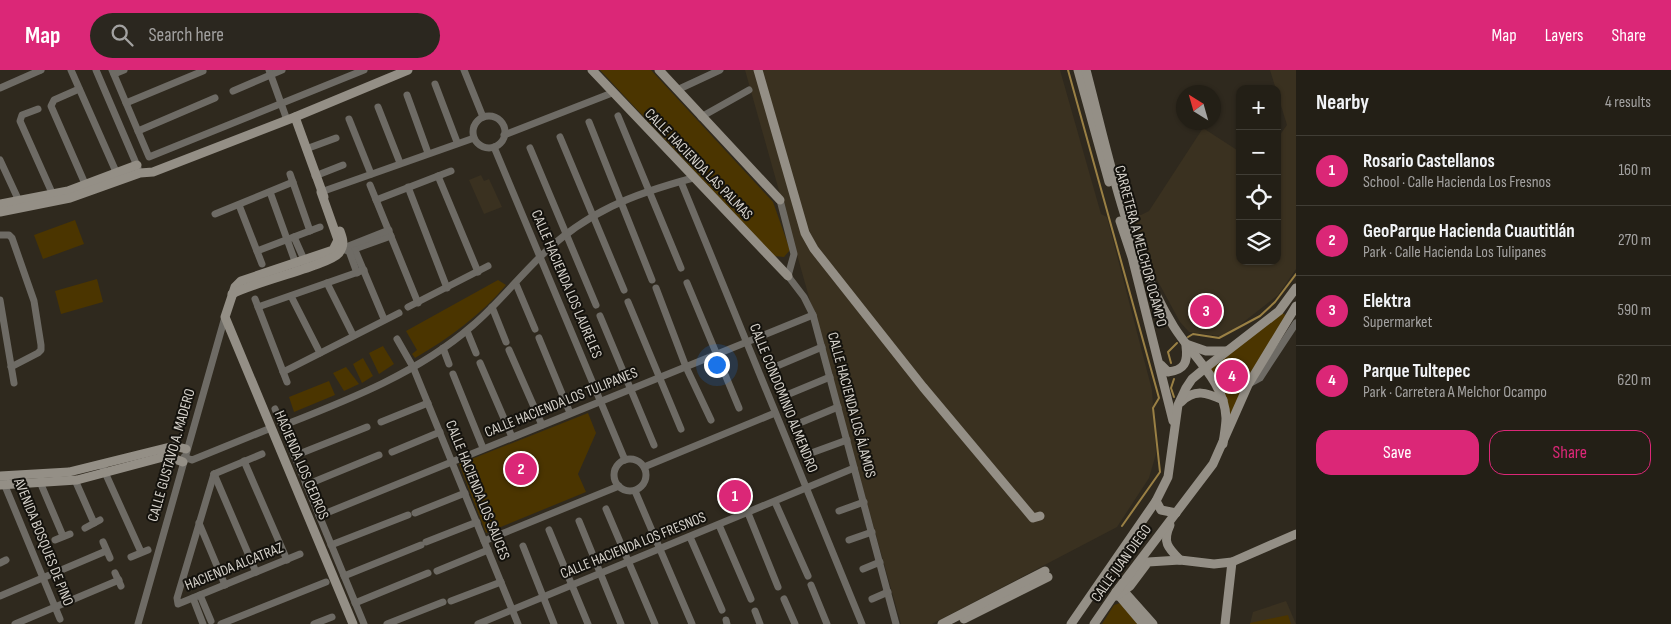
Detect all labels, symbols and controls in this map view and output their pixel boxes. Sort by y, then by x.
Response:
search box [90,13,440,58]
text: Map [25,21,60,50]
icon: search [108,21,136,49]
text: Search here [148,24,224,47]
text: Map [1492,25,1517,46]
text: Layers [1545,25,1584,46]
text: Share [1612,25,1646,46]
north arrow [1176,85,1221,130]
map controls [1236,85,1281,265]
button: + [1236,85,1281,130]
text: Nearby [1316,90,1369,115]
text: 4 results [1605,93,1651,112]
street label: CALLE HACIENDA LAS PALMAS [640,104,757,224]
button: − [1236,130,1281,175]
text: Rosario Castellanos [1363,150,1495,173]
text: 1 [1329,161,1335,180]
text: 160 m [1618,161,1651,180]
street label: CARRETERA A MELCHOR OCAMPO [1110,163,1171,329]
text: School · Calle Hacienda Los Fresnos [1363,173,1551,192]
button: locate [1236,175,1281,220]
street label: CALLE HACIENDA LOS LAURELES [527,207,606,361]
button: layers [1236,220,1281,265]
text: GeoParque Hacienda Cuautitlán [1363,220,1575,243]
text: 2 [1328,231,1336,250]
text: 270 m [1618,231,1651,250]
text: Park · Calle Hacienda Los Tulipanes [1363,243,1546,262]
text: Elektra [1363,290,1411,313]
pin: 3 [1190,292,1222,330]
text: 3 [1328,301,1336,320]
text: 590 m [1618,301,1651,320]
text: Supermarket [1363,313,1432,332]
street label: CALLE CONDOMINIO ALMENDRO [745,321,822,476]
street label: CALLE HACIENDA LOS ÁLAMOS [823,330,880,480]
your location [704,352,730,378]
pin: 4 [1216,357,1248,395]
text: Parque Tultepec [1363,360,1471,383]
street label: CALLE HACIENDA LOS TULIPANES [482,363,641,442]
text: 4 [1328,371,1336,390]
text: 620 m [1617,371,1651,390]
text: Park · Carretera A Melchor Ocampo [1363,383,1547,402]
street label: CALLE GUSTAVO A. MADERO [143,386,200,524]
street label: HACIENDA LOS CEDROS [270,408,333,523]
street label: CALLE HACIENDA LOS SAUCES [441,418,514,563]
button: Save [1316,430,1479,475]
button: Share [1489,430,1651,475]
pin: 2 [505,450,537,488]
street label: AVENIDA BOSQUES DE PINO [9,475,78,609]
pin: 1 [719,477,751,515]
street label: CALLE HACIENDA LOS FRESNOS [557,508,709,583]
street label: CALLE JUAN DIEGO [1087,521,1156,606]
street label: HACIENDA ALCATRAZ [182,538,286,595]

